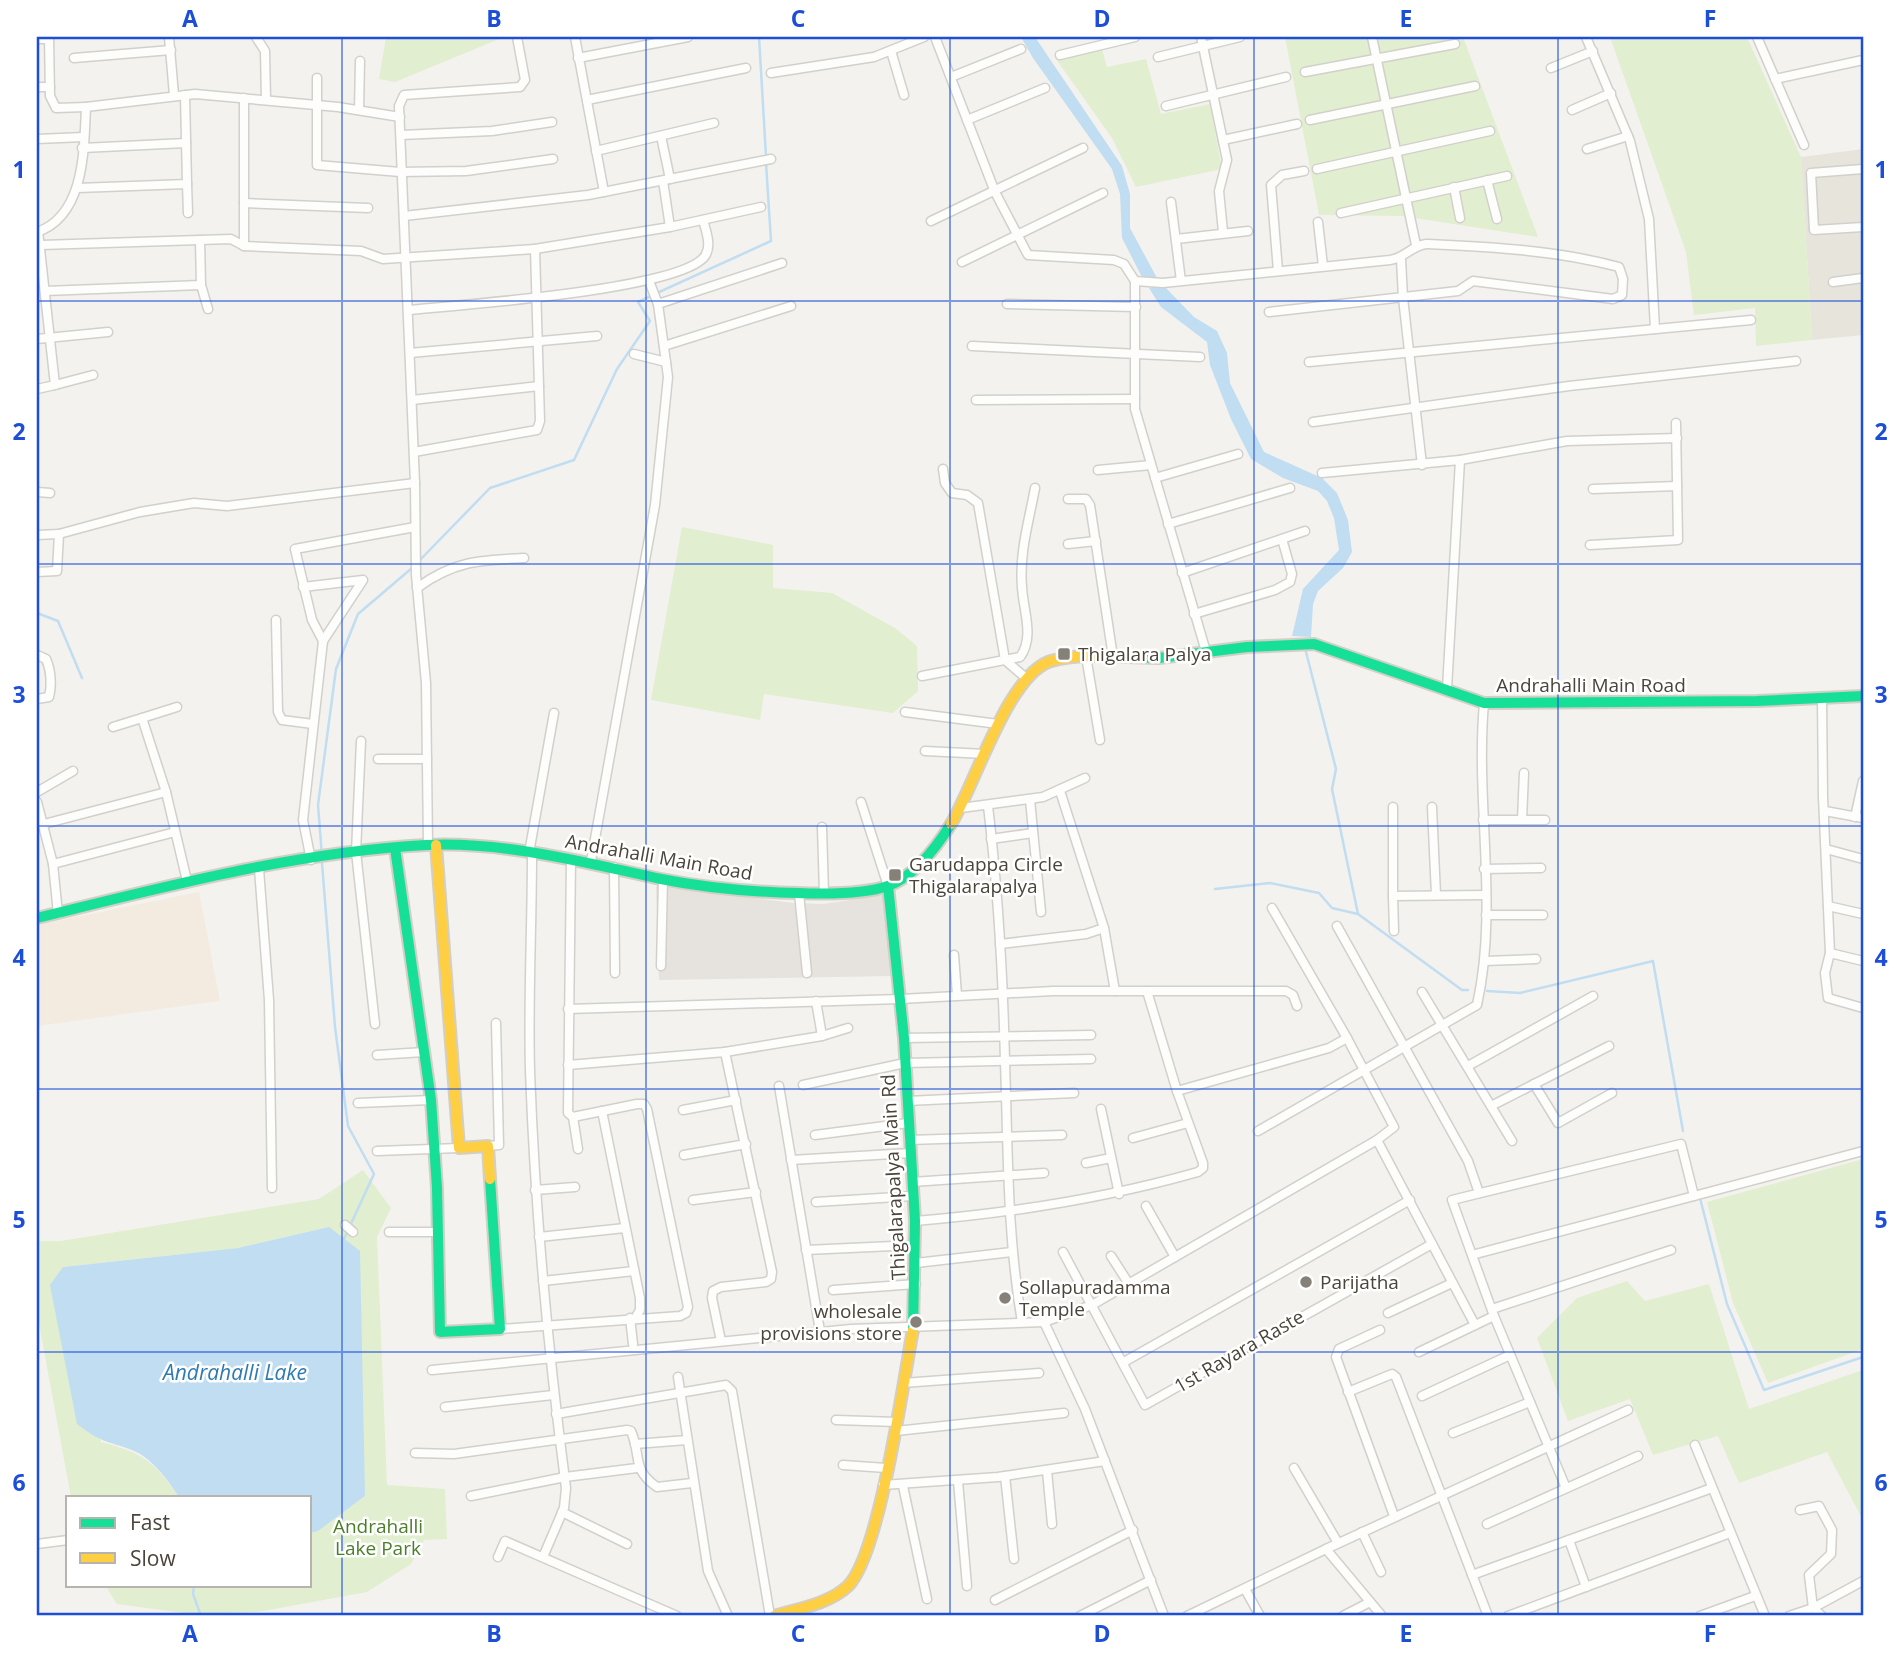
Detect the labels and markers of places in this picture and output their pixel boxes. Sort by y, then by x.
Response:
place label: Thigalara Palya [1078,641,1211,667]
marker: Thigalara Palya [1056,646,1072,662]
place label: Garudappa Circle Thigalarapalya [909,851,1063,899]
marker: Garudappa Circle Thigalarapalya [887,867,903,883]
place label: Parijatha [1320,1269,1399,1295]
place label: Sollapuradamma Temple [1019,1274,1171,1322]
marker: Parijatha [1298,1274,1314,1290]
marker: Sollapuradamma Temple [997,1290,1013,1306]
place label: wholesale provisions store [760,1298,902,1346]
marker: wholesale provisions store [908,1314,924,1330]

